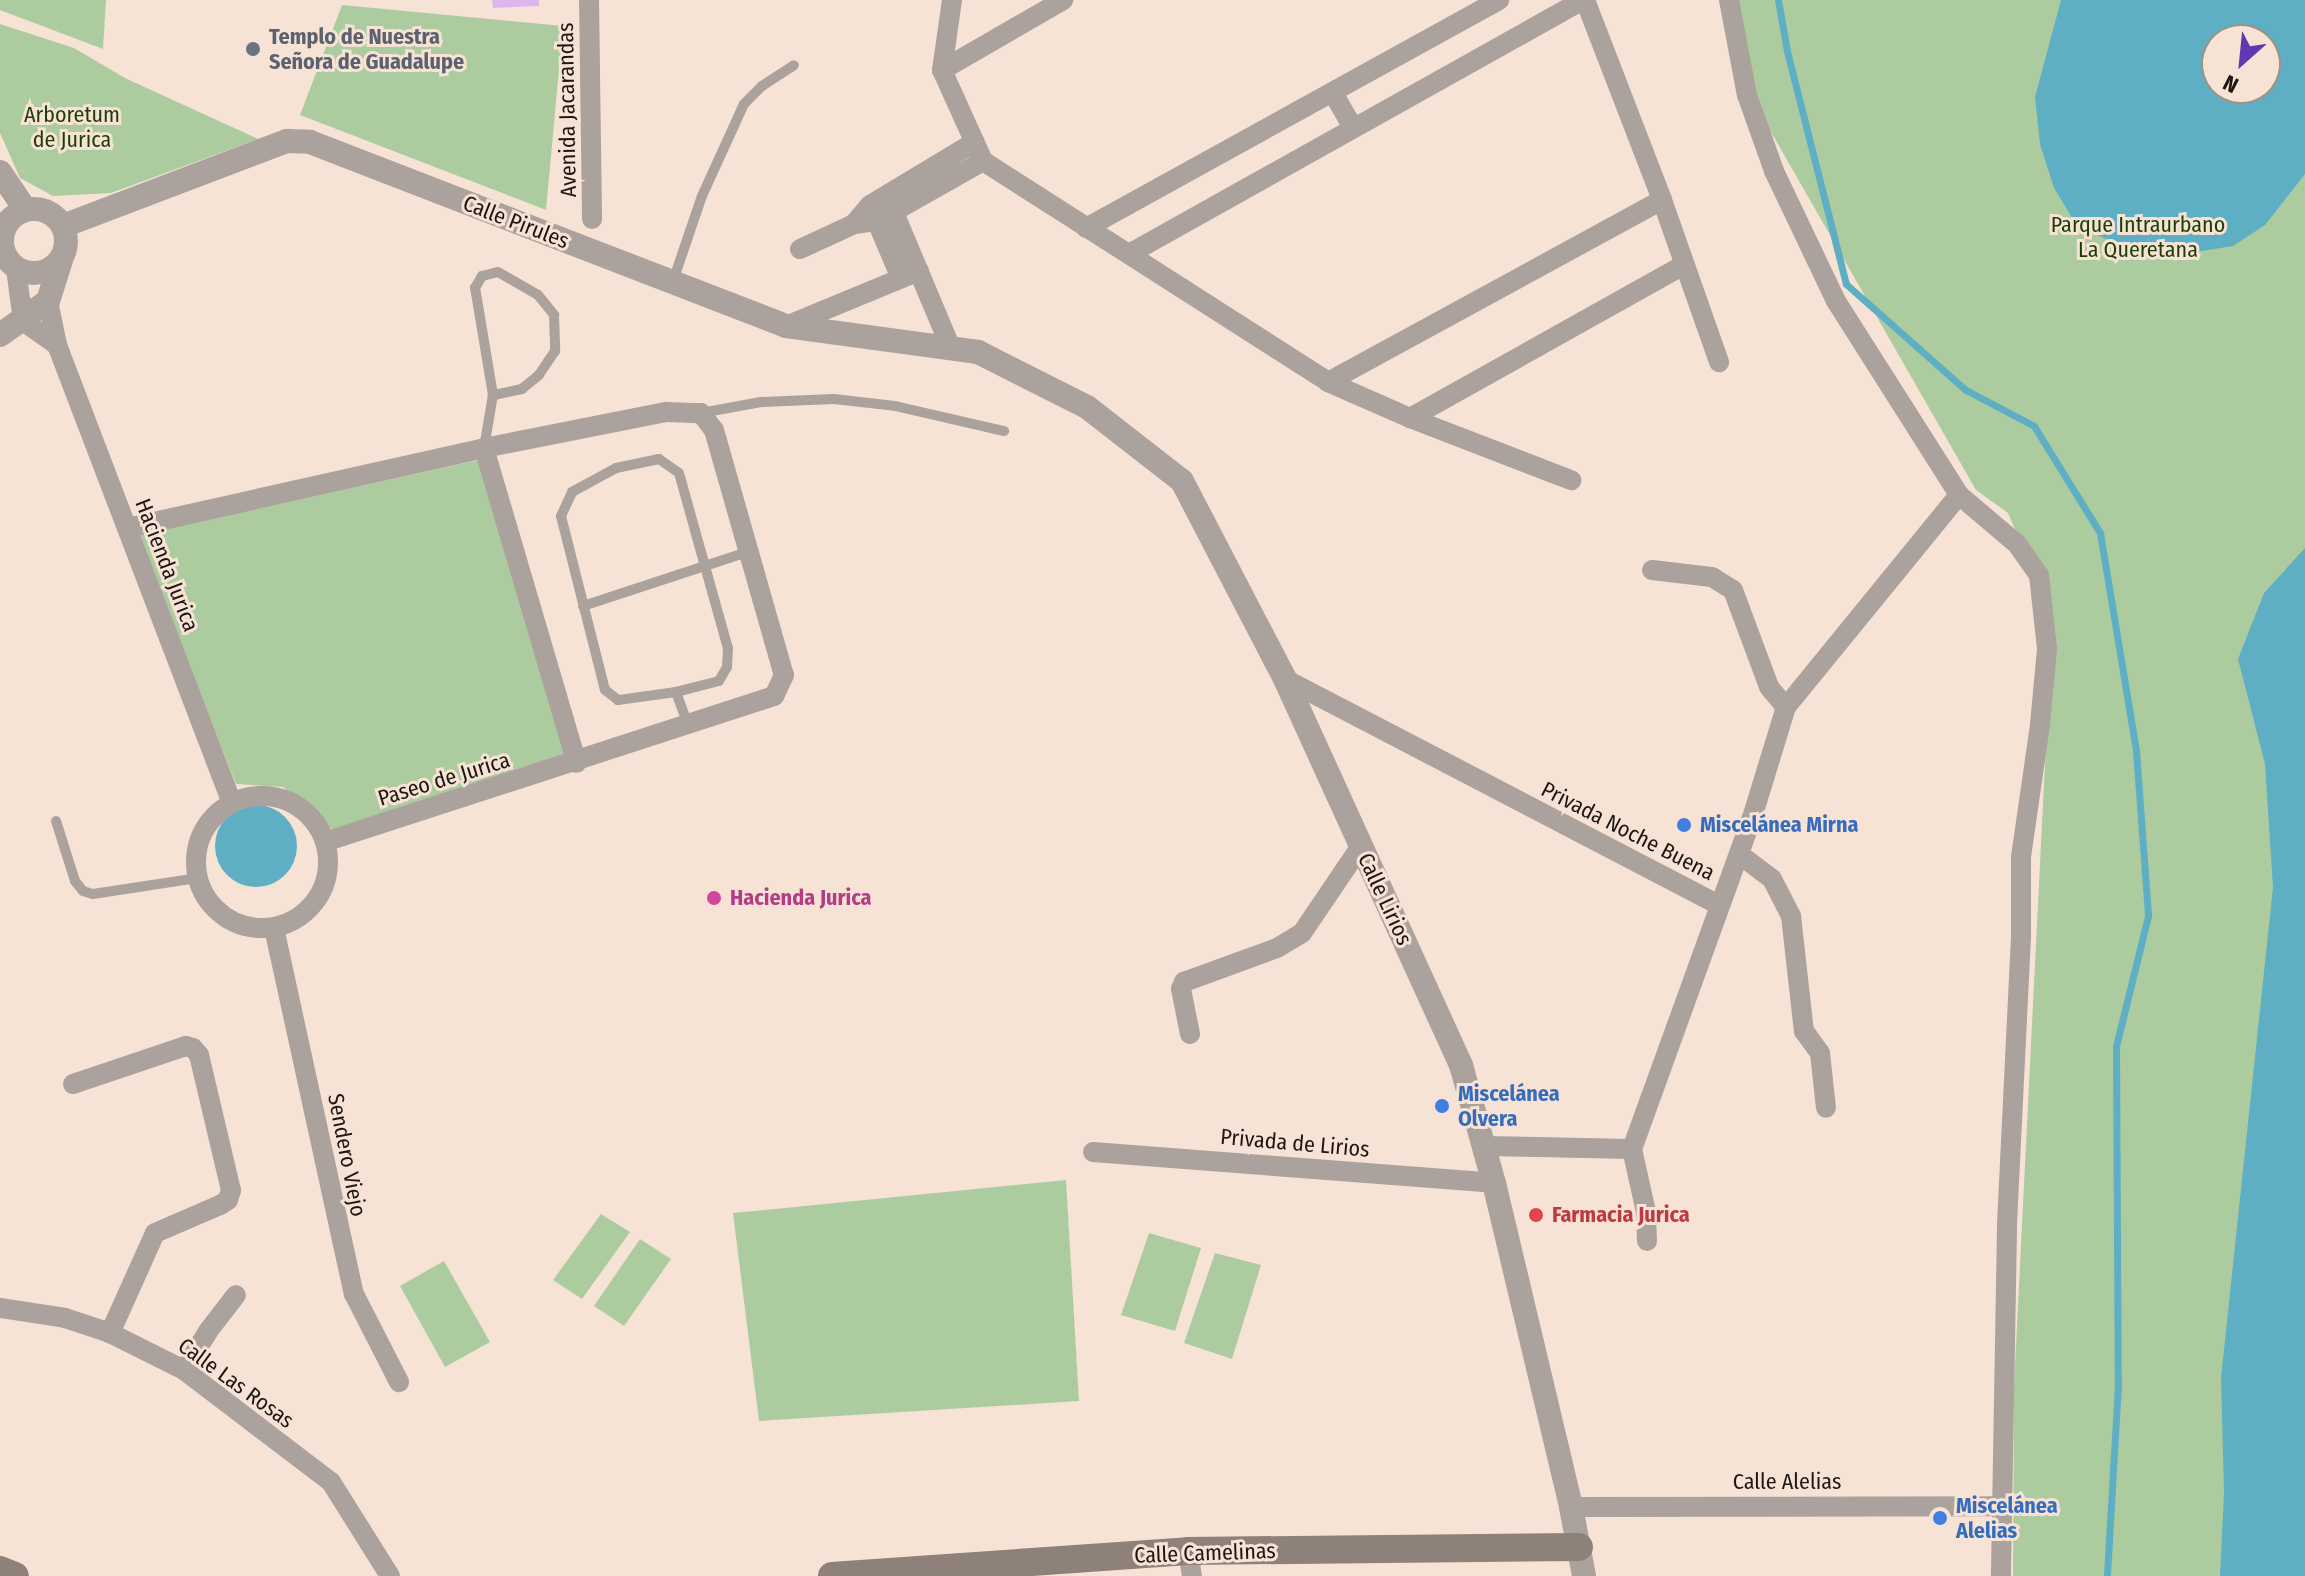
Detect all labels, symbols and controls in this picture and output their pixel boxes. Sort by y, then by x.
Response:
street label: Avenida Jacarandas [552,22,582,198]
place label: Templo de Nuestra Señora de Guadalupe [269,23,464,74]
north arrow [2201,24,2281,104]
marker: Templo de Nuestra Señora de Guadalupe [244,40,262,58]
text: N [2219,69,2243,99]
park label: Arboretum de Jurica [24,101,120,152]
street label: Calle Pirules [459,190,573,254]
park label: Parque Intraurbano La Queretana [2051,211,2225,262]
street label: Hacienda Jurica [130,495,204,635]
street label: Paseo de Jurica [375,746,513,812]
street label: Privada Noche Buena [1537,776,1719,886]
place label: Miscelánea Mirna [1700,812,1858,838]
marker: Miscelánea Mirna [1675,816,1693,834]
street label: Calle Lirios [1352,849,1418,949]
place label: Hacienda Jurica [730,885,872,911]
marker: Hacienda Jurica [705,889,723,907]
place label: Miscelánea Olvera [1458,1080,1560,1132]
street label: Sendero Viejo [322,1091,372,1219]
marker: Miscelánea Olvera [1433,1097,1451,1115]
street label: Privada de Lirios [1219,1123,1371,1163]
place label: Farmacia Jurica [1552,1202,1690,1228]
marker: Farmacia Jurica [1527,1206,1545,1224]
street label: Calle Las Rosas [173,1332,299,1434]
street label: Calle Alelias [1733,1469,1841,1495]
place label: Miscelánea Alelias [1956,1492,2058,1544]
marker: Miscelánea Alelias [1931,1509,1949,1527]
street label: Calle Camelinas [1134,1537,1276,1569]

